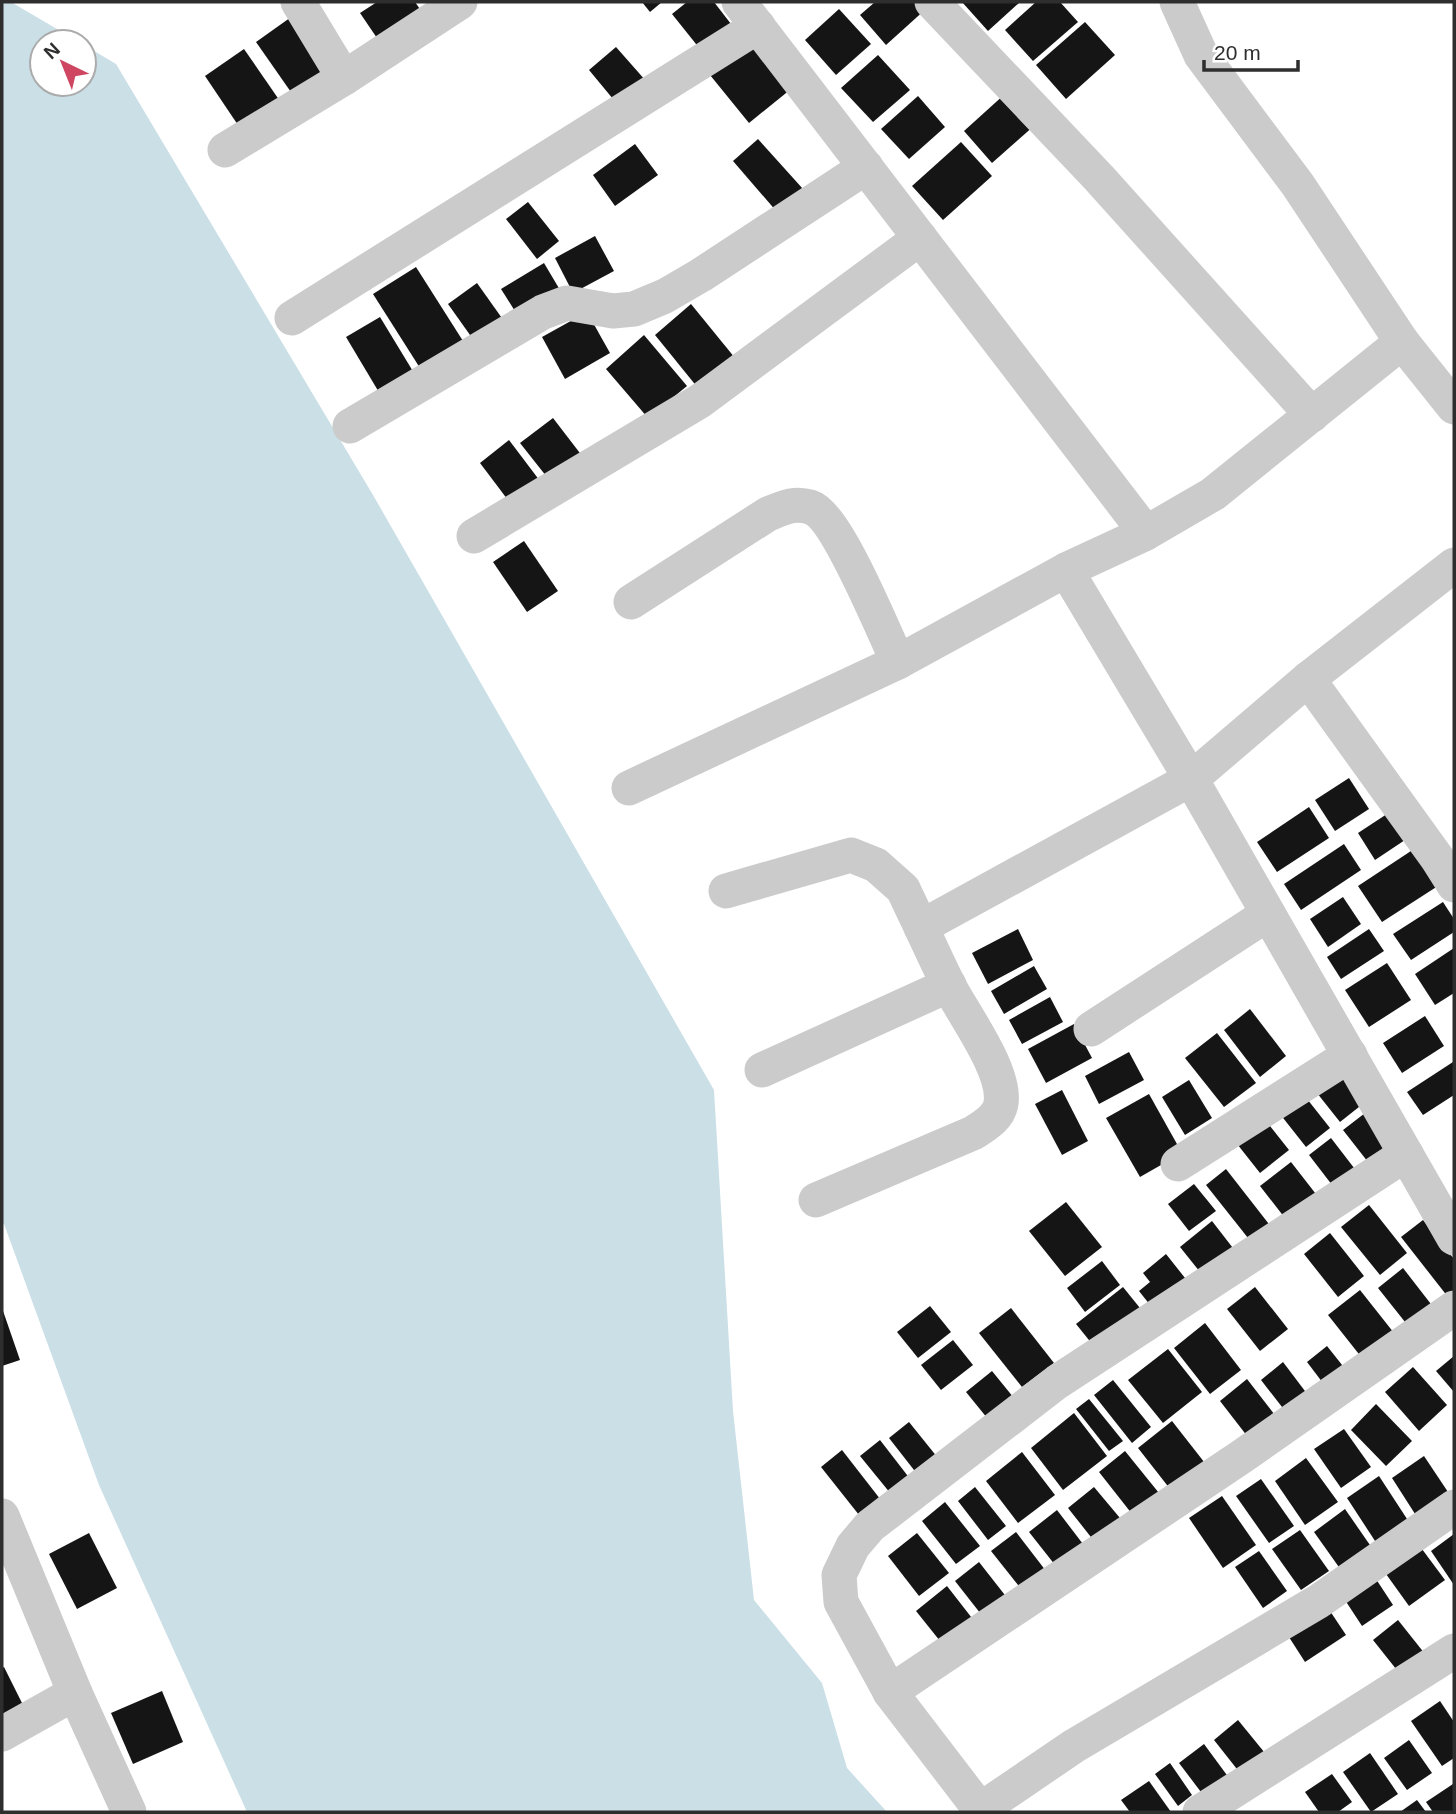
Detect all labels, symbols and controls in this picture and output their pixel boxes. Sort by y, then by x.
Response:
north arrow [28,28,98,98]
scale bar [1204,28,1298,72]
text: N [40,39,64,63]
text: 20 m [1214,41,1261,64]

